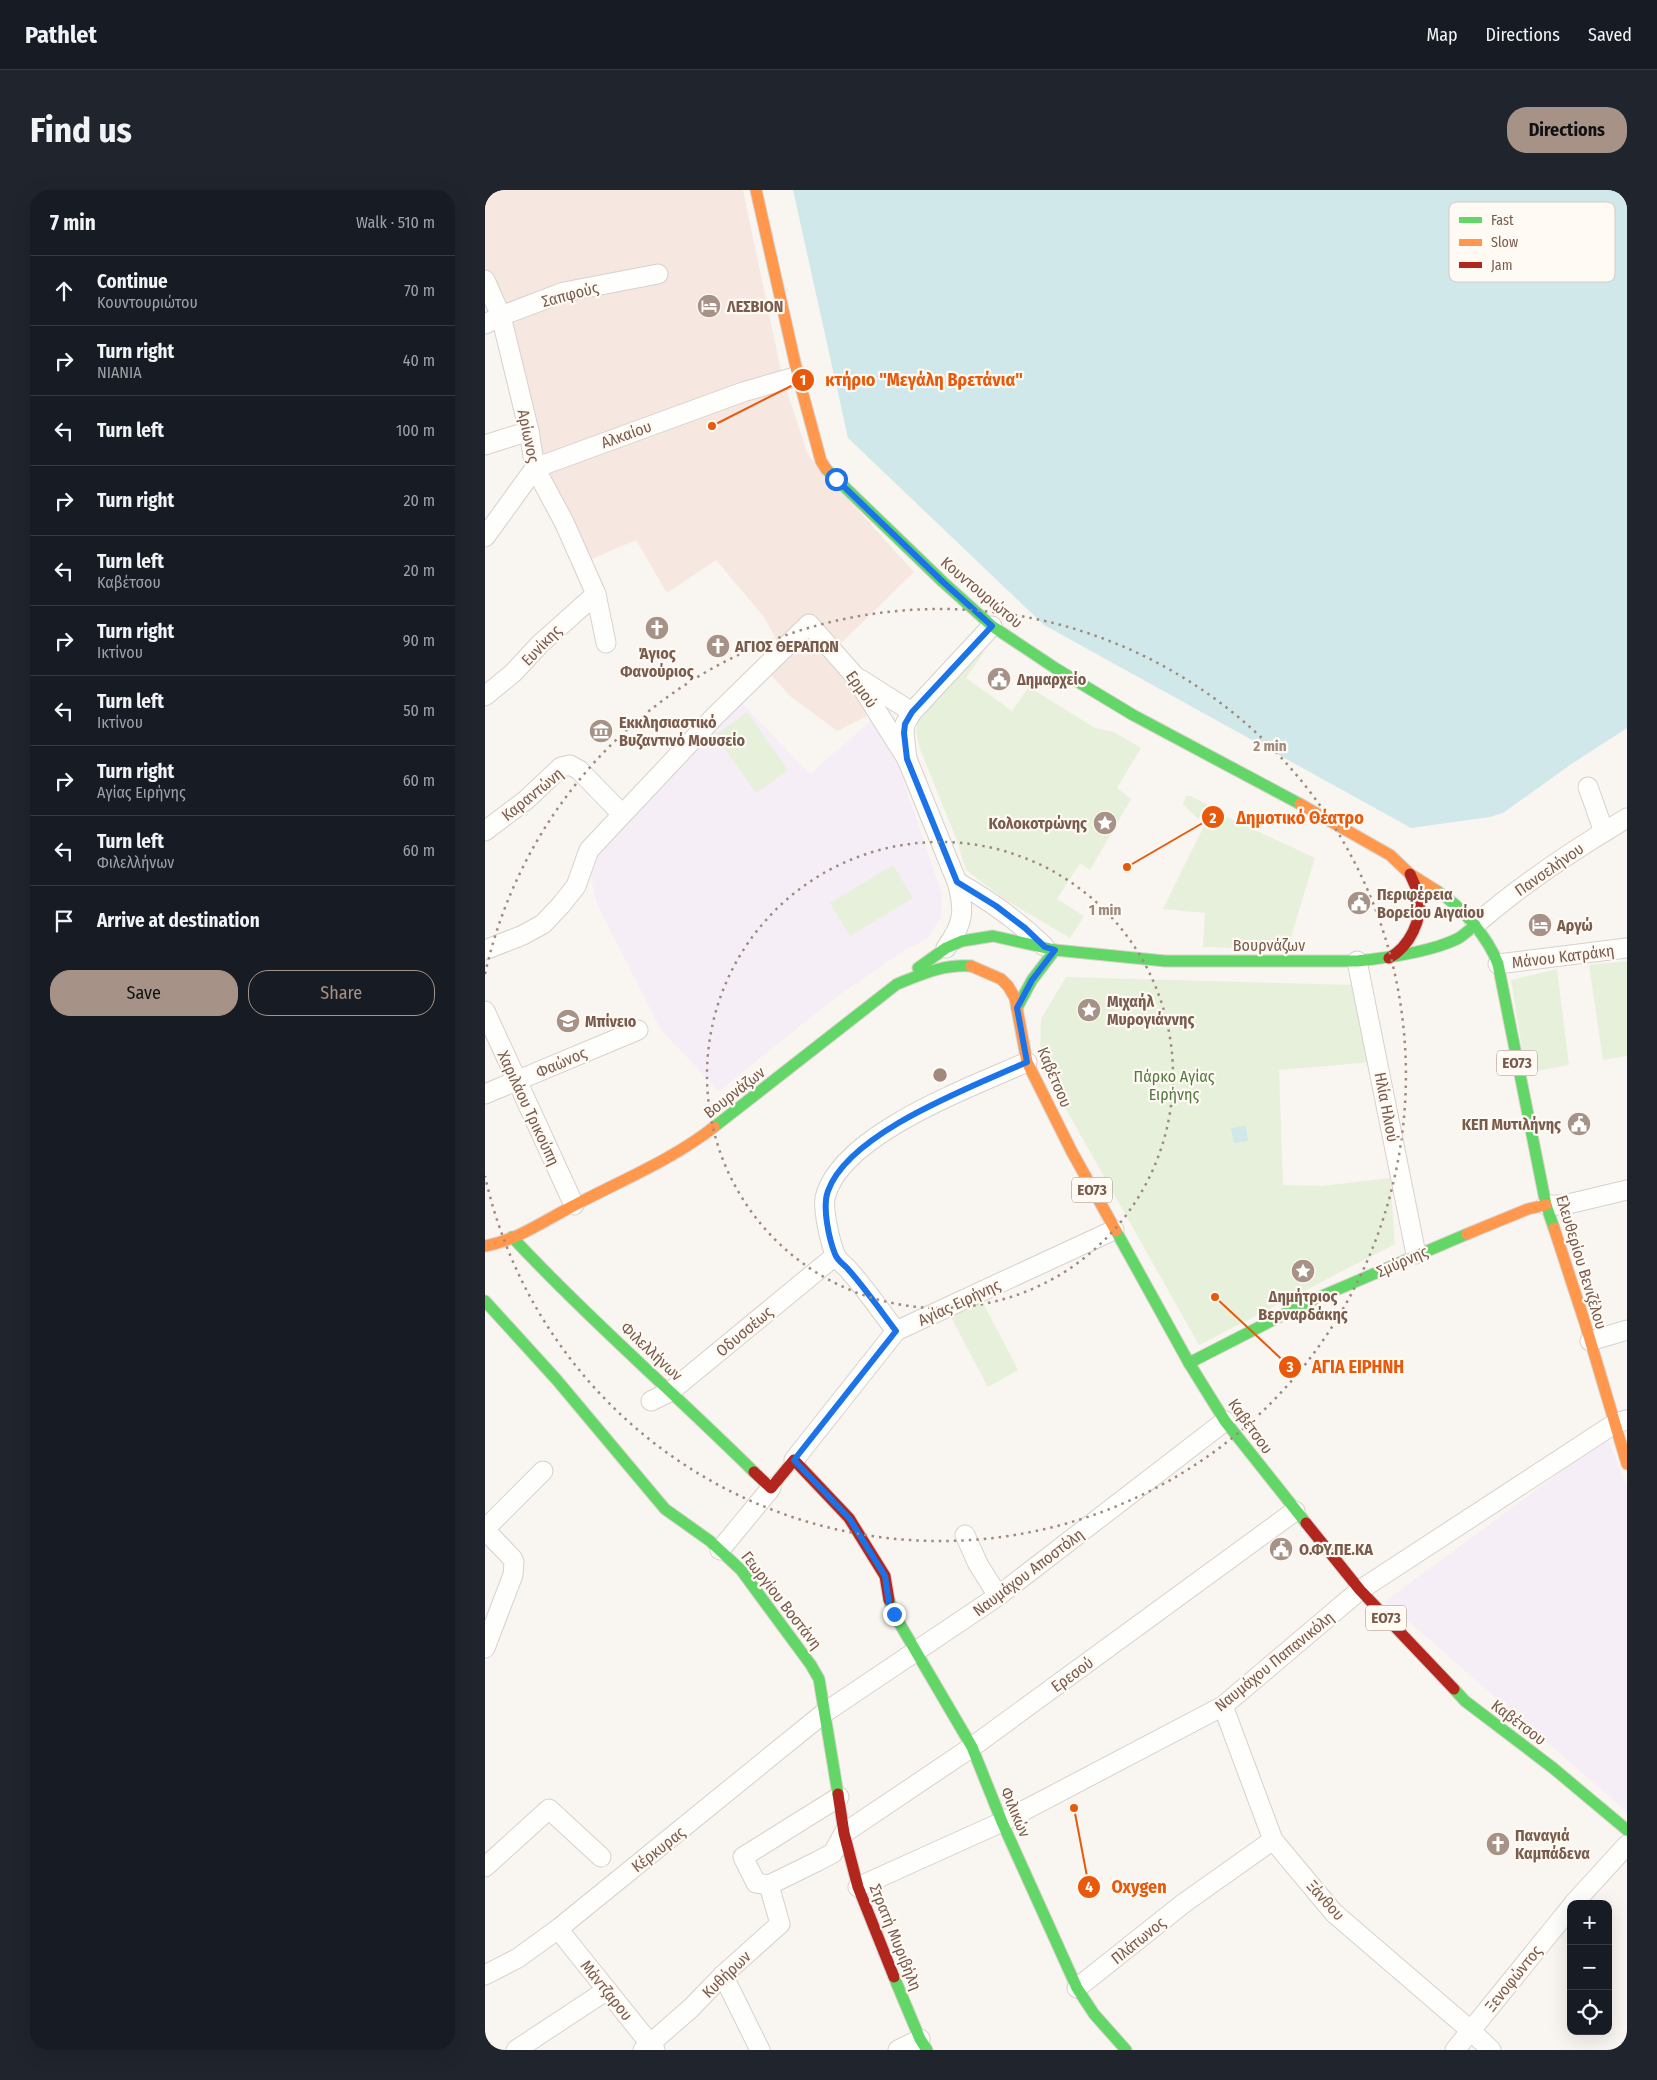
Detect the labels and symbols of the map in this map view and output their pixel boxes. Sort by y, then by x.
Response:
legend [1449,202,1615,282]
text: Fast [1491,212,1514,229]
text: Slow [1491,234,1518,251]
text: Jam [1491,257,1512,274]
street label: Σαπφούς [540,278,601,311]
hotel icon: ΛΕΣΒΙΟΝ [696,293,722,319]
place label: ΛΕΣΒΙΟΝ [726,297,783,316]
callout: κτήριο "Μεγάλη Βρετάνια" [790,364,1033,397]
text: κτήριο "Μεγάλη Βρετάνια" [825,369,1023,391]
text: 1 [800,371,806,389]
street label: Αρίωνος [514,408,543,465]
street label: Αλκαίου [598,417,654,452]
route start [825,468,848,491]
street label: Κουντουριώτου [937,553,1026,632]
church icon: Άγιος Φανούριος [644,615,670,641]
street label: Ευνίκης [517,621,565,670]
church icon: ΑΓΙΟΣ ΘΕΡΑΠΩΝ [705,633,731,659]
place label: ΑΓΙΟΣ ΘΕΡΑΠΩΝ [734,637,839,656]
place label: Άγιος Φανούριος [620,644,694,681]
public building icon: Δημαρχείο [986,666,1012,692]
street label: Ερμού [842,667,881,712]
place label: Δημαρχείο [1016,670,1087,689]
place label: Εκκλησιαστικό Βυζαντινό Μουσείο [619,713,746,750]
museum icon: Εκκλησιαστικό Βυζαντινό Μουσείο [588,718,614,744]
text: 2 min [1252,737,1287,755]
street label: Καραντώνη [498,764,567,825]
callout: Δημοτικό Θέατρο [1201,801,1374,834]
text: Δημοτικό Θέατρο [1235,807,1364,829]
text: 2 [1209,809,1217,827]
place icon: Κολοκοτρώνης [1092,810,1118,836]
place label: Κολοκοτρώνης [988,814,1087,833]
street label: Πανσελήνου [1511,839,1587,900]
place label: Περιφέρεια Βορείου Αιγαίου [1377,885,1484,922]
public building icon: Περιφέρεια Βορείου Αιγαίου [1346,890,1372,916]
text: 1 min [1089,901,1121,919]
hotel icon: Αργώ [1527,912,1553,938]
place label: Αργώ [1556,916,1593,935]
street label: Βουρνάζων [1233,936,1305,955]
street label: Μάνου Κατράκη [1511,941,1615,972]
place label: Μιχαήλ Μυρογιάννης [1107,992,1194,1029]
place icon: Μιχαήλ Μυρογιάννης [1076,997,1102,1023]
school or university icon: Μπίνειο [555,1008,581,1034]
place label: Μπίνειο [585,1012,637,1031]
street label: Φαώνος [533,1043,590,1082]
street label: Καβέτσου [1033,1044,1076,1110]
street label: Χαριλάου Τρικούπη [494,1048,563,1169]
road number: ΕΟ73 [1497,1050,1537,1076]
street label: Βουρνάζων [700,1063,769,1122]
centre of rings [931,1066,949,1084]
park label: Πάρκο Αγίας Ειρήνης [1134,1067,1215,1104]
street label: Ηλία Ηλιού [1370,1071,1403,1144]
public building icon: ΚΕΠ Μυτιλήνης [1566,1111,1592,1137]
place label: ΚΕΠ Μυτιλήνης [1462,1115,1561,1134]
road number: ΕΟ73 [1072,1178,1112,1202]
street label: Ελευθερίου Βενιζέλου [1552,1193,1611,1332]
street label: Σμύρνης [1374,1242,1431,1281]
place icon: Δημήτριος Βερναρδάκης [1290,1258,1316,1284]
street label: Αγίας Ειρήνης [915,1275,1004,1330]
place label: Δημήτριος Βερναρδάκης [1258,1287,1348,1324]
street label: Οδυσσέως [712,1302,777,1360]
street label: Φιλελλήνων [617,1318,686,1385]
callout: ΑΓIA ΕΙΡΗΝΗ [1277,1350,1414,1383]
text: ΑΓIA ΕΙΡΗΝΗ [1311,1356,1404,1378]
text: 3 [1285,1358,1294,1376]
street label: Καβέτσου [1224,1395,1277,1458]
street label: Ναυμάχου Αποστόλη [969,1525,1087,1620]
public building icon: Ο.ΦΥ.ΠΕ.ΚΑ [1268,1536,1294,1562]
place label: Ο.ΦΥ.ΠΕ.ΚΑ [1299,1540,1373,1559]
street label: Γεωργίου Βοστάνη [737,1548,826,1653]
route end [883,1603,906,1626]
road number: ΕΟ73 [1366,1606,1406,1630]
street label: Ναυμάχου Παπανικόλη [1211,1608,1338,1715]
street label: Ερεσού [1048,1653,1097,1696]
street label: Καβέτσου [1488,1696,1550,1749]
street label: Φιλικών [997,1784,1035,1840]
street label: Κέρκυρας [628,1822,689,1876]
place label: Παναγιά Καμπάδενα [1515,1826,1590,1863]
church icon: Παναγιά Καμπάδενα [1485,1831,1511,1857]
callout: Oxygen [1076,1870,1176,1903]
text: Oxygen [1111,1876,1167,1898]
street label: Ξάνθου [1303,1876,1349,1924]
text: 4 [1085,1878,1093,1896]
street label: Στρατή Μυριβήλη [866,1881,925,1993]
street label: Πλάτωνος [1107,1913,1169,1968]
street label: Ξενοφώντος [1481,1941,1546,2015]
street label: Κυθήρων [698,1947,754,2002]
street label: Μάντζαρου [577,1956,637,2024]

